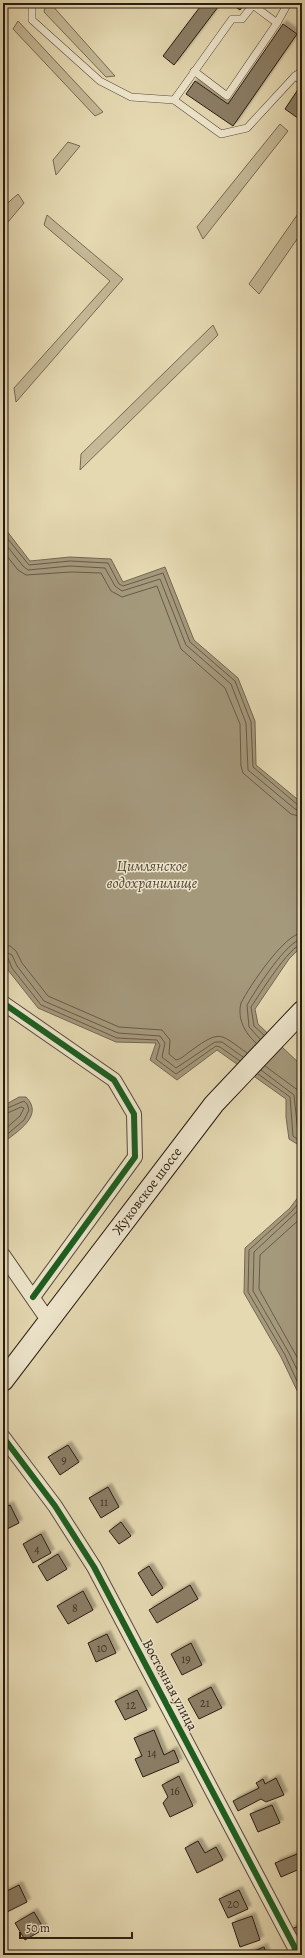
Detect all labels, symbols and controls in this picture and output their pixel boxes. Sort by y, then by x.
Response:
water label: Цимлянское водохранилище [107,856,198,893]
street label: Жуковское шоссе [108,1143,186,1239]
house number: 9 [61,1452,67,1468]
house number: 11 [100,1494,108,1510]
house number: 4 [34,1541,40,1557]
house number: 8 [72,1600,78,1616]
street label: Восточная улица [138,1636,202,1735]
house number: 10 [97,1640,107,1656]
house number: 19 [181,1651,191,1667]
house number: 21 [200,1695,210,1711]
house number: 12 [126,1697,136,1713]
house number: 14 [147,1745,157,1761]
house number: 16 [170,1783,180,1799]
house number: 20 [227,1896,239,1912]
scale bar [20,1914,132,1940]
text: 50 m [26,1920,50,1936]

